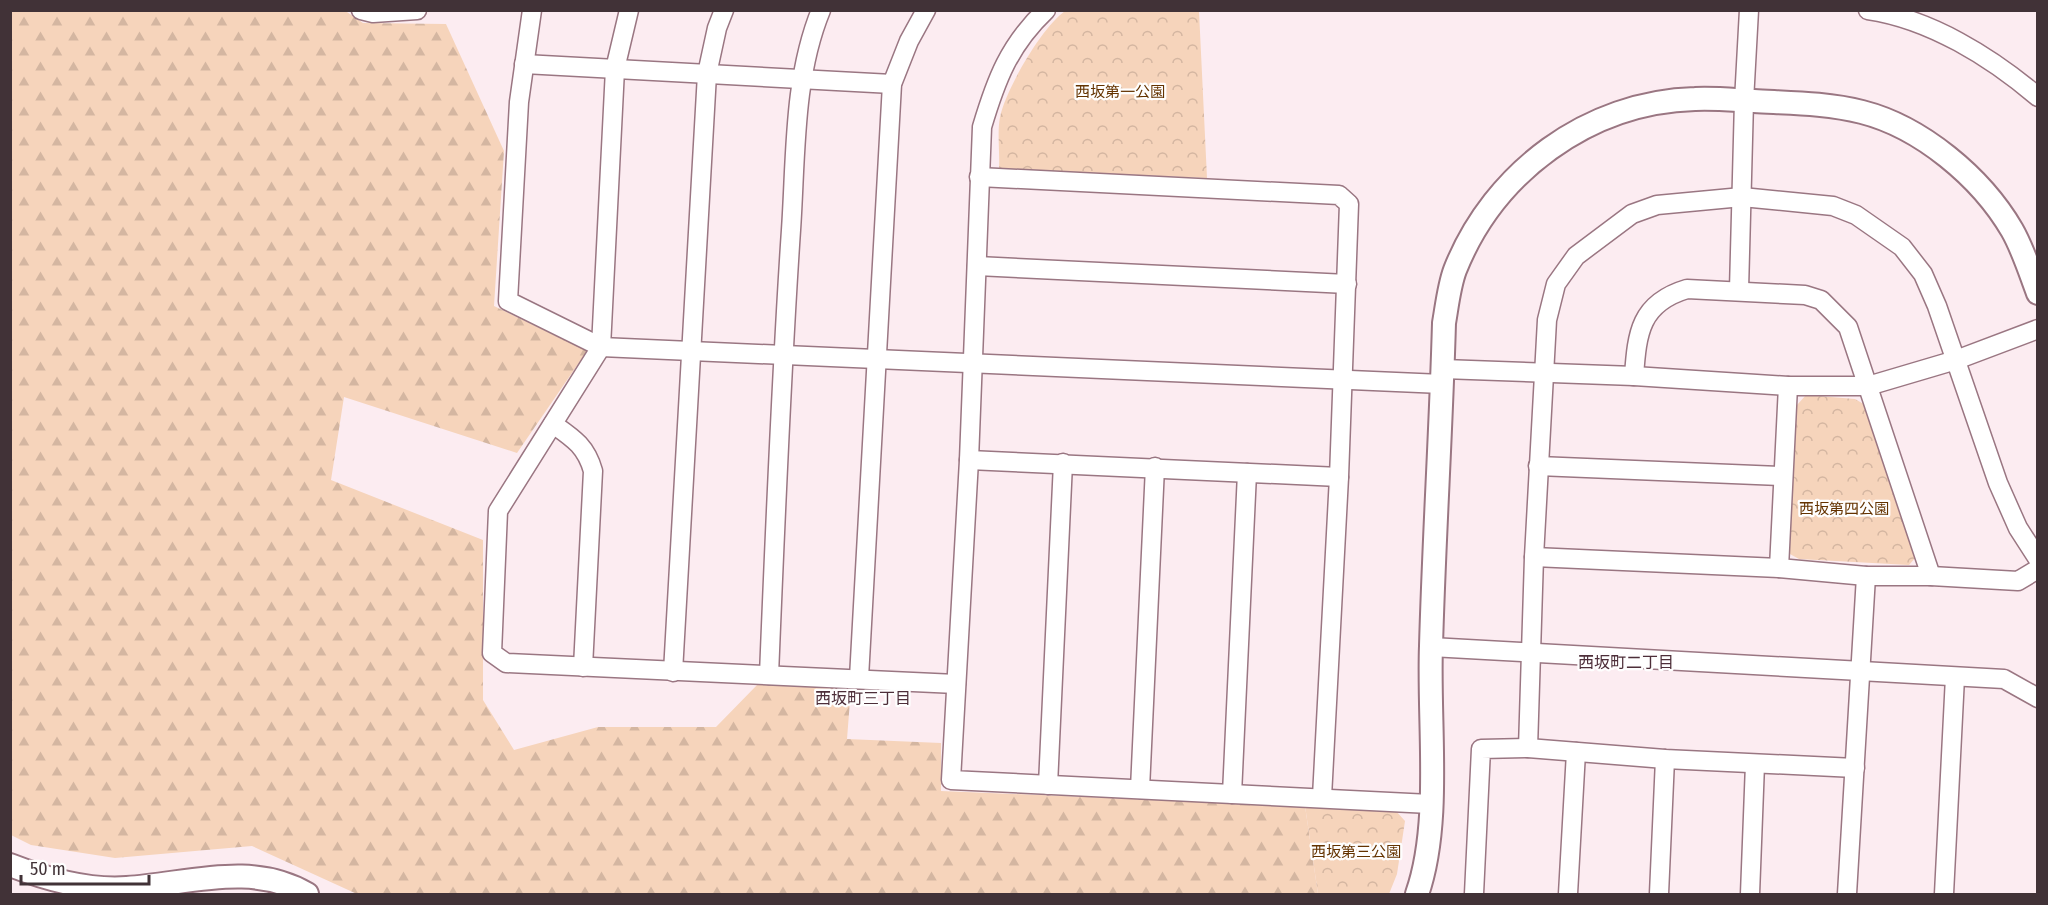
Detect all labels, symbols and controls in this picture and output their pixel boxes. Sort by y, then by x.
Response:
park label: 西坂第一公園 [1075,83,1165,101]
park label: 西坂第四公園 [1799,500,1889,518]
district label: 西坂町二丁目 [1578,653,1674,672]
district label: 西坂町三丁目 [815,689,911,708]
park label: 西坂第三公園 [1311,843,1401,861]
scale bar [21,848,148,886]
text: 50 m [30,858,66,880]

